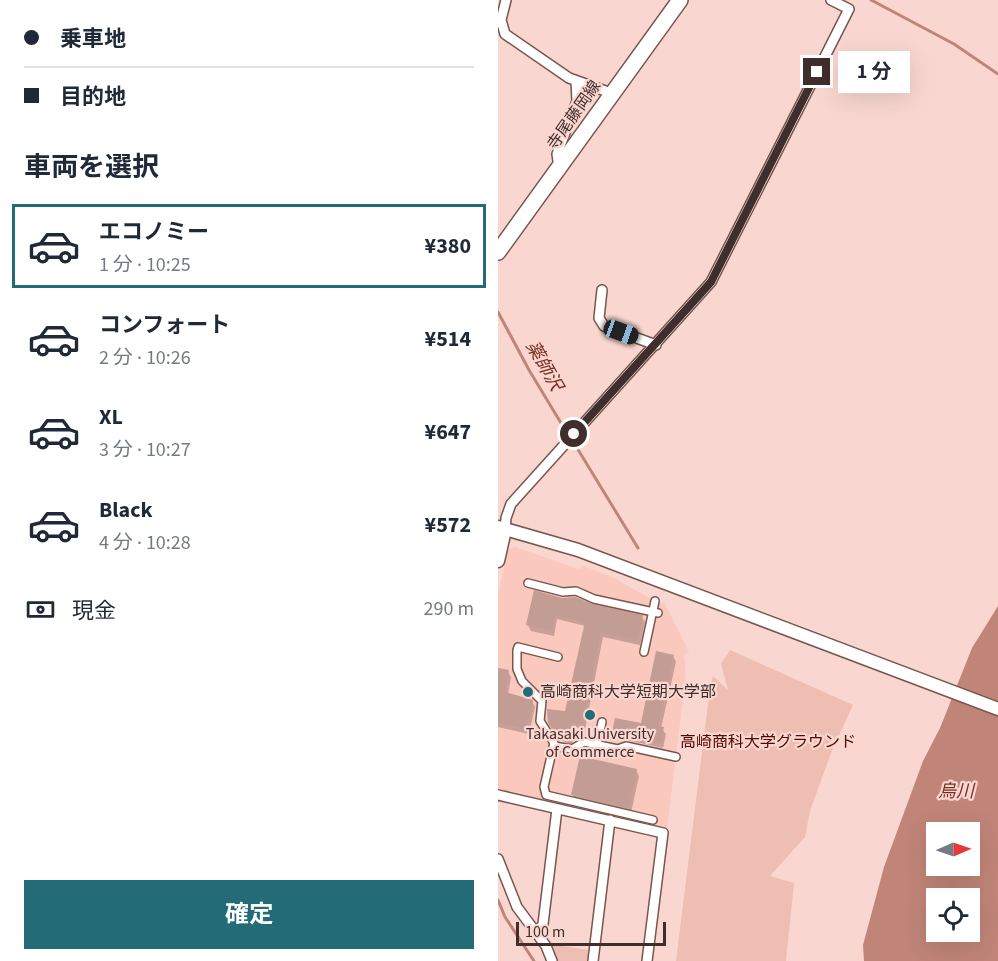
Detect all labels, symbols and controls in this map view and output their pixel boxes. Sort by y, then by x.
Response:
text: 乗車地 [60,23,126,55]
callout: 1 分 [838,51,910,93]
route end [803,58,830,85]
text: 1 分 [857,58,891,86]
street label: 寺尾藤岡線 [542,76,606,154]
text: 目的地 [60,81,126,113]
text: 車両を選択 [24,148,159,187]
text: エコノミー [99,216,209,248]
icon: car [27,219,81,273]
text: ¥380 [425,230,471,262]
text: 1 分 · 10:25 [99,251,191,279]
text: コンフォート [99,309,230,341]
icon: car [27,312,81,366]
car [601,317,641,347]
text: ¥514 [425,323,471,355]
water label: 薬師沢 [520,336,569,397]
text: 2 分 · 10:26 [99,344,191,372]
text: XL [99,401,123,433]
icon: car [27,405,81,459]
text: ¥647 [425,416,471,448]
route start [560,420,587,447]
text: 3 分 · 10:27 [99,436,191,464]
text: Black [99,494,153,526]
icon: car [27,498,81,552]
text: ¥572 [425,509,471,541]
text: 4 分 · 10:28 [99,529,191,557]
icon: cash [24,593,57,626]
text: 現金 [72,595,116,627]
text: 290 m [424,595,474,623]
place label: 高崎商科大学短期大学部 [540,681,716,703]
marker: 高崎商科大学短期大学部 [521,685,535,699]
marker: Takasaki University of Commerce [583,708,597,722]
place label: Takasaki University of Commerce [526,723,655,763]
park label: 高崎商科大学グラウンド [680,731,856,753]
water label: 烏川 [938,779,976,804]
north arrow [926,822,980,876]
map controls [926,822,980,942]
button: 確定 [24,880,474,949]
button: locate [926,888,980,942]
scale bar [516,919,666,946]
text: 100 m [525,921,565,943]

